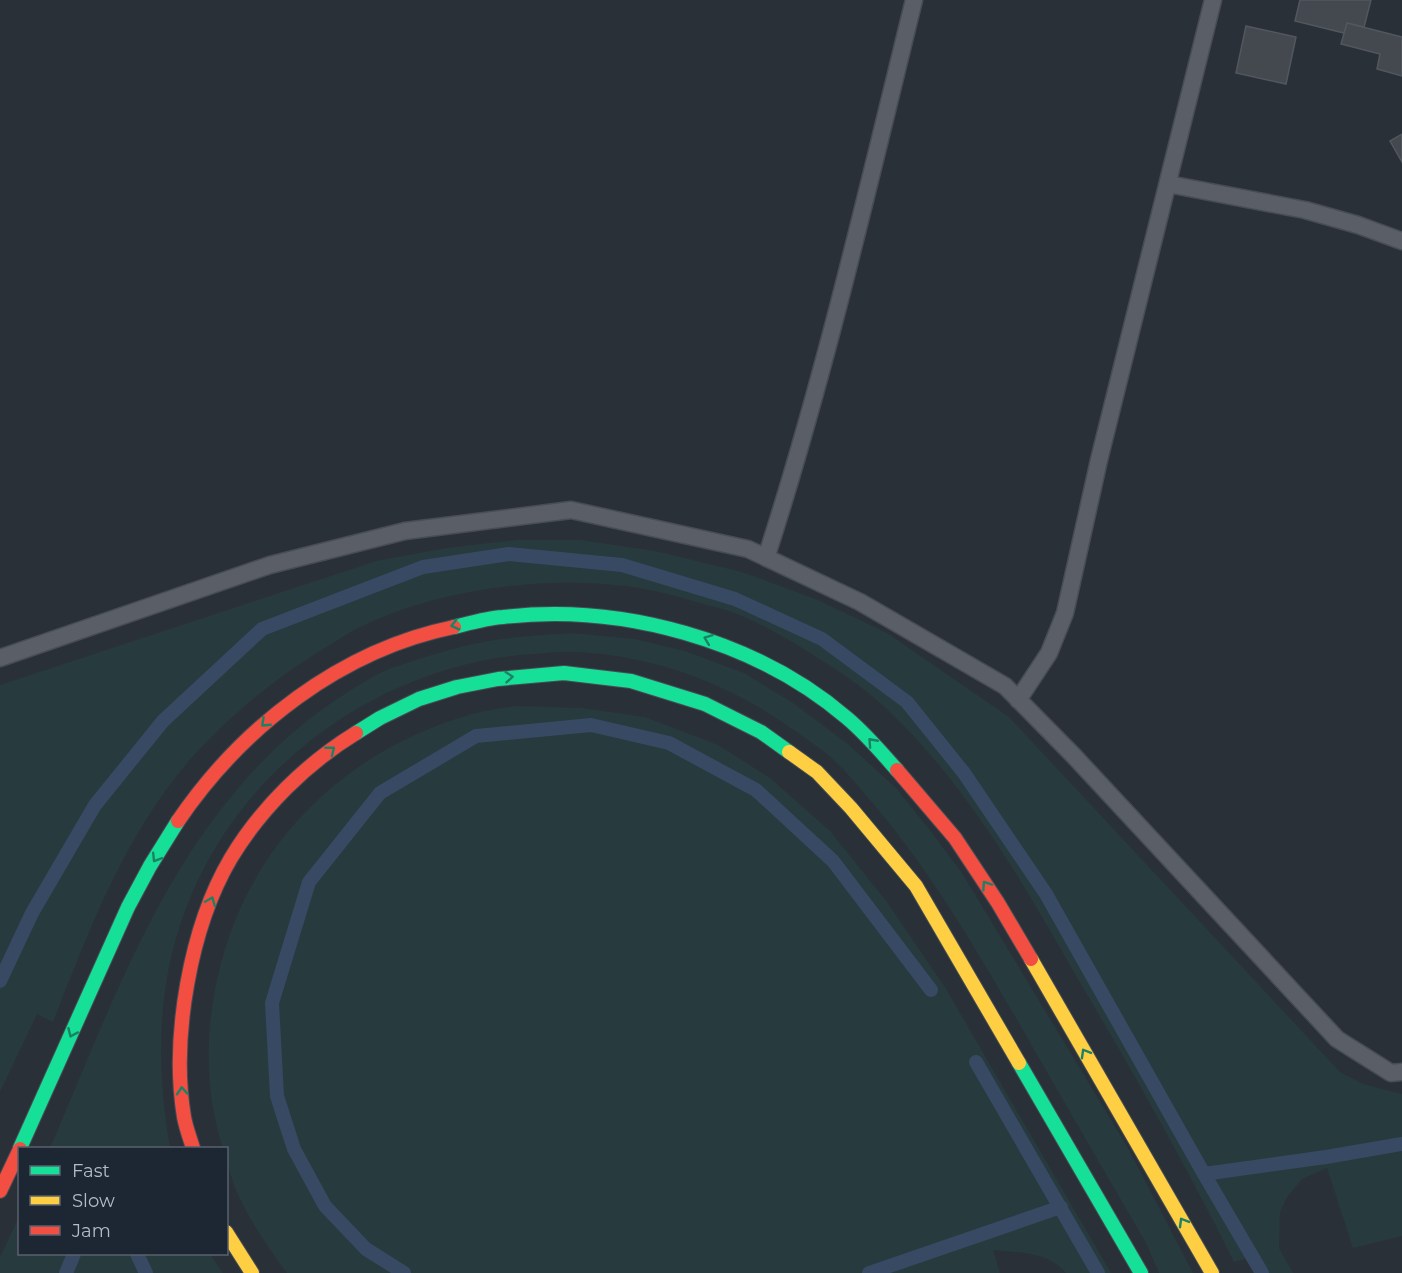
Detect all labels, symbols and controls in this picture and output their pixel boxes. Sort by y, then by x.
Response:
one-way arrow [450,617,460,630]
one-way arrow [704,634,715,646]
one-way arrow [505,671,514,684]
one-way arrow [261,716,272,727]
one-way arrow [868,738,879,749]
one-way arrow [324,747,335,758]
one-way arrow [152,851,163,862]
one-way arrow [983,881,994,892]
one-way arrow [204,896,216,907]
one-way arrow [67,1027,79,1038]
one-way arrow [1081,1049,1093,1060]
one-way arrow [176,1087,189,1096]
legend [18,1147,228,1255]
text: Fast [72,1160,110,1182]
text: Slow [72,1190,115,1212]
one-way arrow [1179,1218,1190,1228]
text: Jam [71,1220,111,1242]

